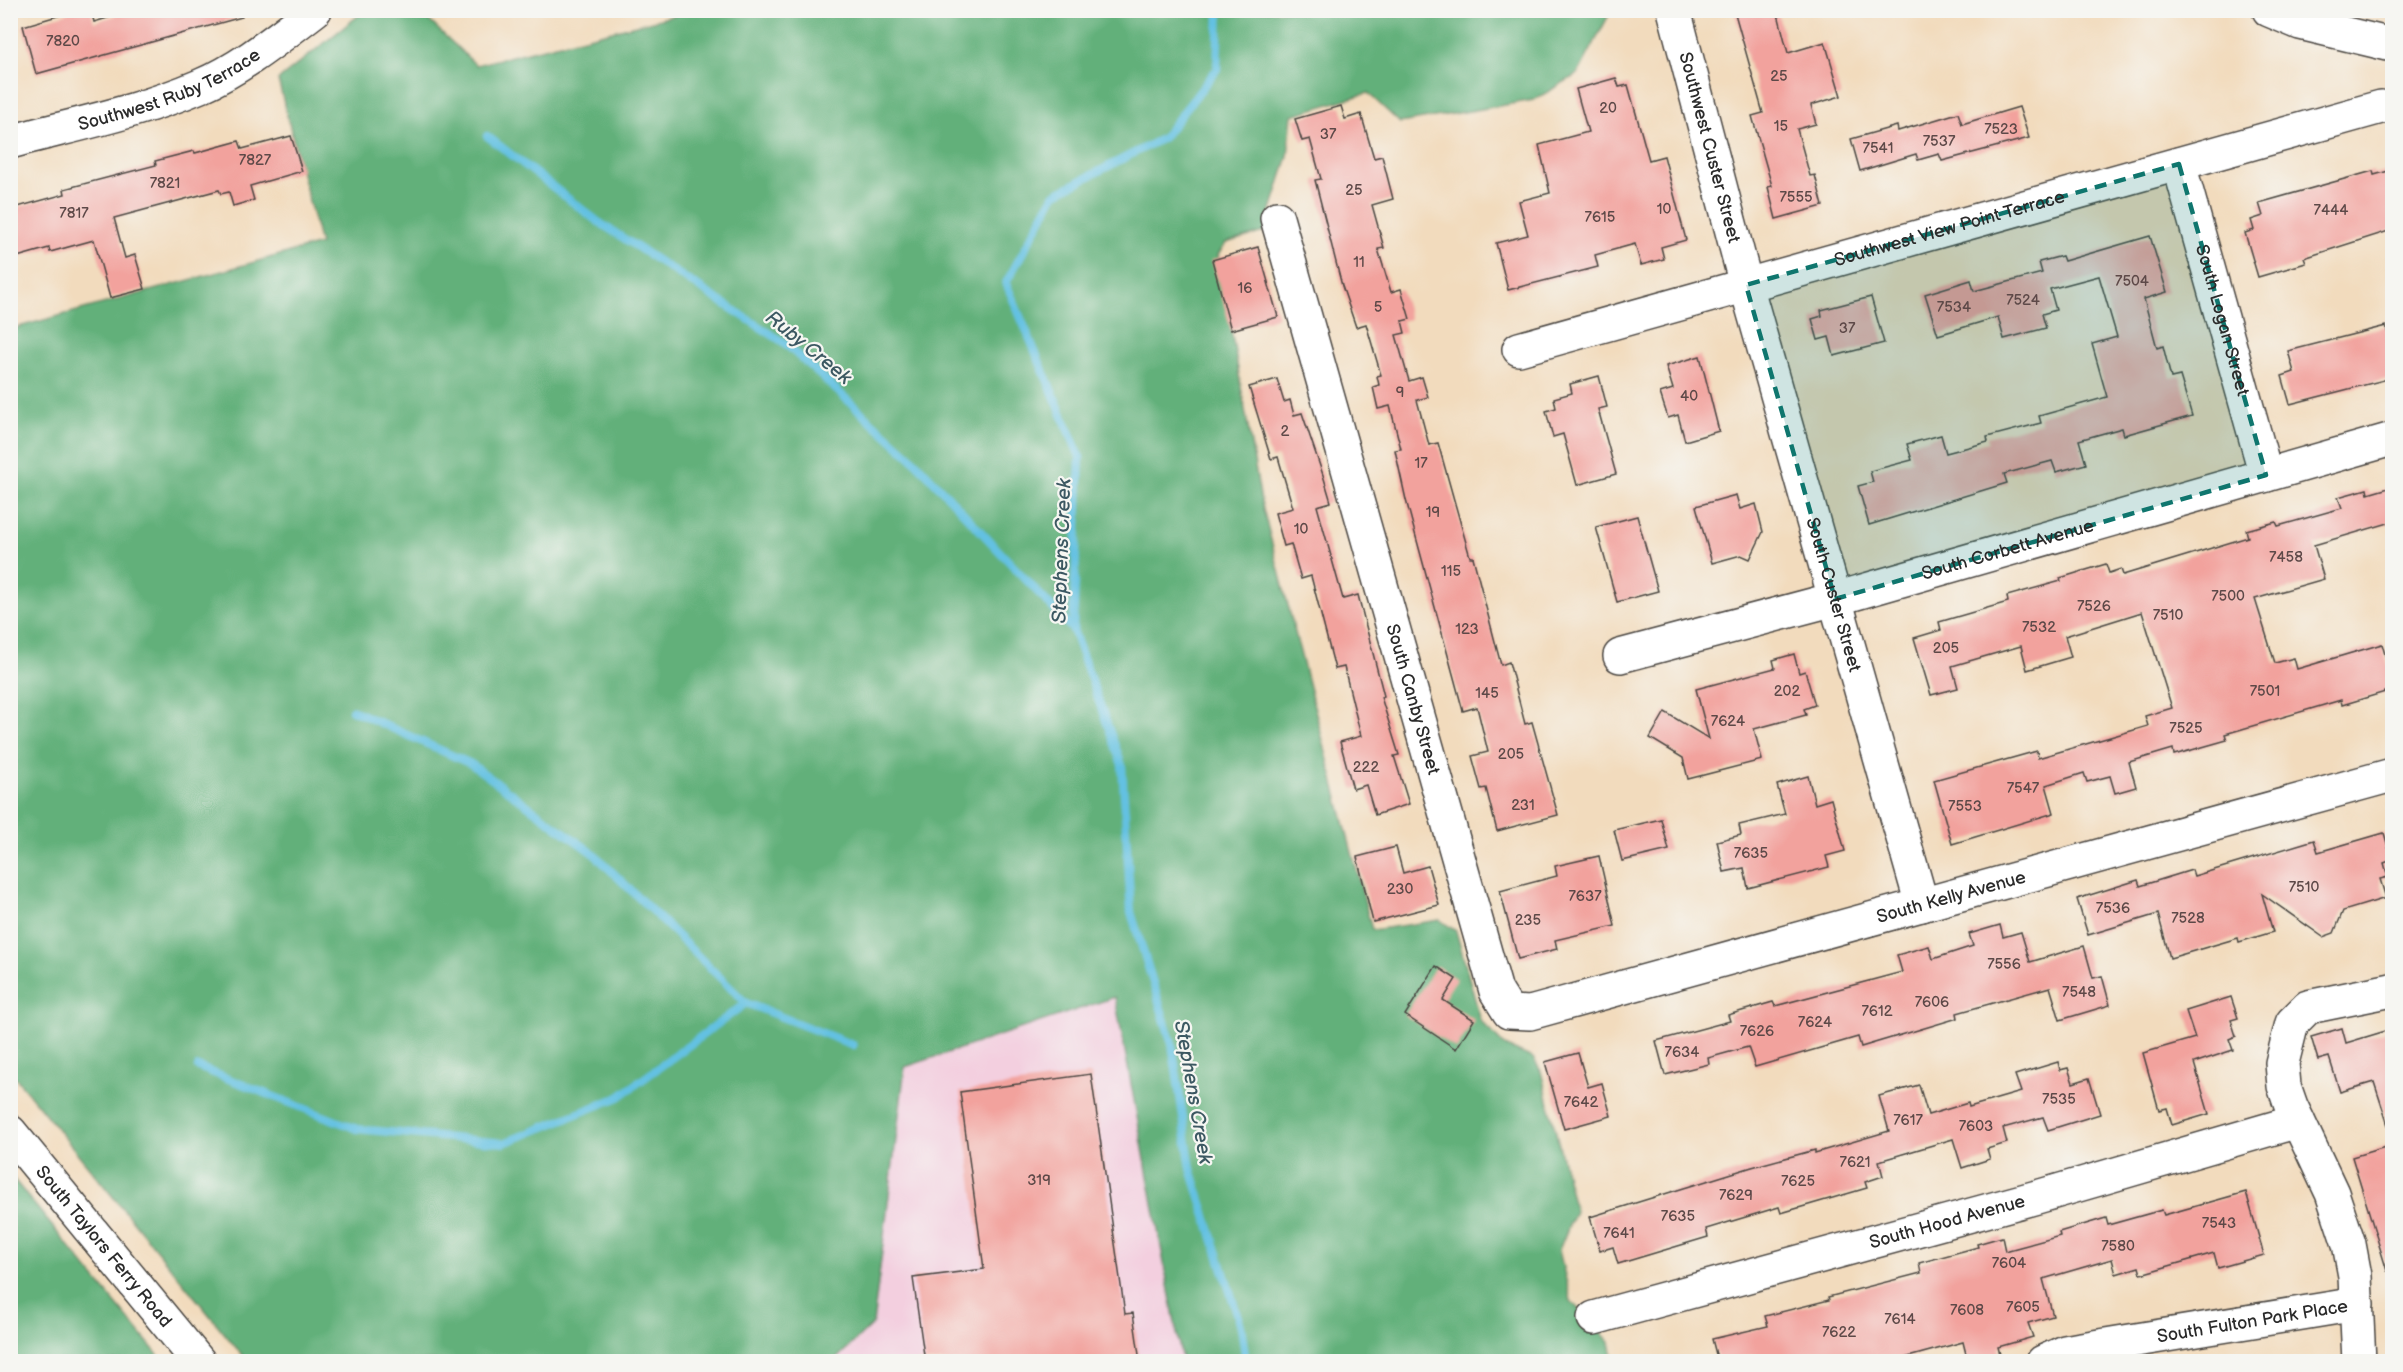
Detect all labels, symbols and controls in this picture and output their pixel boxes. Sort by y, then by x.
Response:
house number: 7820 [46,32,80,51]
street label: Southwest Ruby Terrace [76,44,265,135]
street label: Southwest Custer Street [1674,50,1745,246]
house number: 25 [1770,67,1788,86]
house number: 20 [1599,99,1617,118]
house number: 15 [1774,117,1788,136]
house number: 7523 [1984,120,2018,139]
house number: 37 [1320,125,1337,144]
house number: 7537 [1923,132,1956,151]
house number: 7541 [1863,139,1893,158]
house number: 7827 [239,151,272,170]
house number: 7821 [150,174,180,193]
house number: 25 [1345,181,1363,200]
street label: Southwest View Point Terrace [1832,186,2067,271]
house number: 7555 [1779,188,1813,207]
house number: 10 [1657,200,1671,219]
house number: 7444 [2314,201,2348,220]
house number: 7817 [59,204,89,223]
house number: 7615 [1585,208,1615,227]
street label: South Logan Street [2191,242,2253,399]
house number: 11 [1353,253,1365,272]
house number: 7504 [2115,272,2149,291]
house number: 16 [1238,279,1252,298]
house number: 7524 [2006,291,2040,310]
house number: 5 [1374,298,1382,317]
house number: 7534 [1937,298,1971,317]
water label: Ruby Creek [761,306,857,390]
house number: 37 [1839,319,1856,338]
house number: 9 [1396,383,1404,402]
house number: 40 [1680,387,1698,406]
house number: 2 [1281,422,1290,441]
house number: 17 [1414,454,1428,473]
water label: Stephens Creek [1047,477,1077,624]
house number: 19 [1426,503,1440,522]
street label: South Custer Street [1802,515,1865,675]
street label: South Corbett Avenue [1919,515,2097,585]
house number: 10 [1294,520,1308,539]
house number: 7458 [2269,548,2303,567]
house number: 115 [1441,562,1461,581]
house number: 7500 [2211,587,2245,606]
house number: 7526 [2077,597,2111,616]
house number: 7510 [2153,606,2183,625]
house number: 7532 [2022,618,2056,637]
house number: 123 [1455,620,1479,639]
street label: South Canby Street [1382,622,1444,777]
house number: 205 [1933,639,1959,658]
house number: 202 [1774,682,1800,701]
house number: 7501 [2250,682,2280,701]
house number: 145 [1475,684,1499,703]
house number: 7624 [1711,712,1745,731]
house number: 7525 [2169,719,2203,738]
house number: 205 [1498,745,1524,764]
house number: 222 [1353,758,1379,777]
house number: 7547 [2007,779,2040,798]
house number: 231 [1511,796,1535,815]
house number: 7553 [1948,797,1982,816]
house number: 7635 [1734,844,1768,863]
street label: South Kelly Avenue [1874,867,2028,928]
house number: 7510 [2289,878,2319,897]
house number: 230 [1387,880,1413,899]
house number: 7637 [1568,887,1602,906]
house number: 7536 [2096,899,2130,918]
house number: 7528 [2171,909,2205,928]
house number: 235 [1515,911,1541,930]
house number: 7556 [1987,955,2021,974]
house number: 7548 [2062,983,2096,1002]
house number: 7606 [1915,993,1949,1012]
house number: 7612 [1861,1002,1893,1021]
house number: 7624 [1798,1013,1832,1032]
water label: Stephens Creek [1169,1019,1218,1167]
house number: 7626 [1740,1022,1774,1041]
house number: 7634 [1665,1043,1699,1062]
house number: 7535 [2042,1090,2076,1109]
house number: 7642 [1564,1093,1598,1112]
house number: 7617 [1893,1111,1923,1130]
house number: 7603 [1959,1117,1993,1136]
house number: 7621 [1840,1153,1870,1172]
street label: South Taylors Ferry Road [31,1162,176,1332]
house number: 319 [1027,1171,1051,1190]
house number: 7625 [1781,1172,1815,1191]
house number: 7629 [1719,1186,1753,1205]
street label: South Hood Avenue [1867,1191,2028,1253]
house number: 7635 [1661,1207,1695,1226]
house number: 7543 [2202,1214,2236,1233]
house number: 7641 [1603,1224,1635,1243]
house number: 7580 [2101,1237,2135,1256]
house number: 7604 [1992,1254,2026,1273]
street label: South Fulton Park Place [2155,1296,2350,1347]
house number: 7605 [2006,1298,2040,1317]
house number: 7608 [1950,1301,1984,1320]
house number: 7614 [1884,1310,1916,1329]
house number: 7622 [1822,1323,1856,1342]

